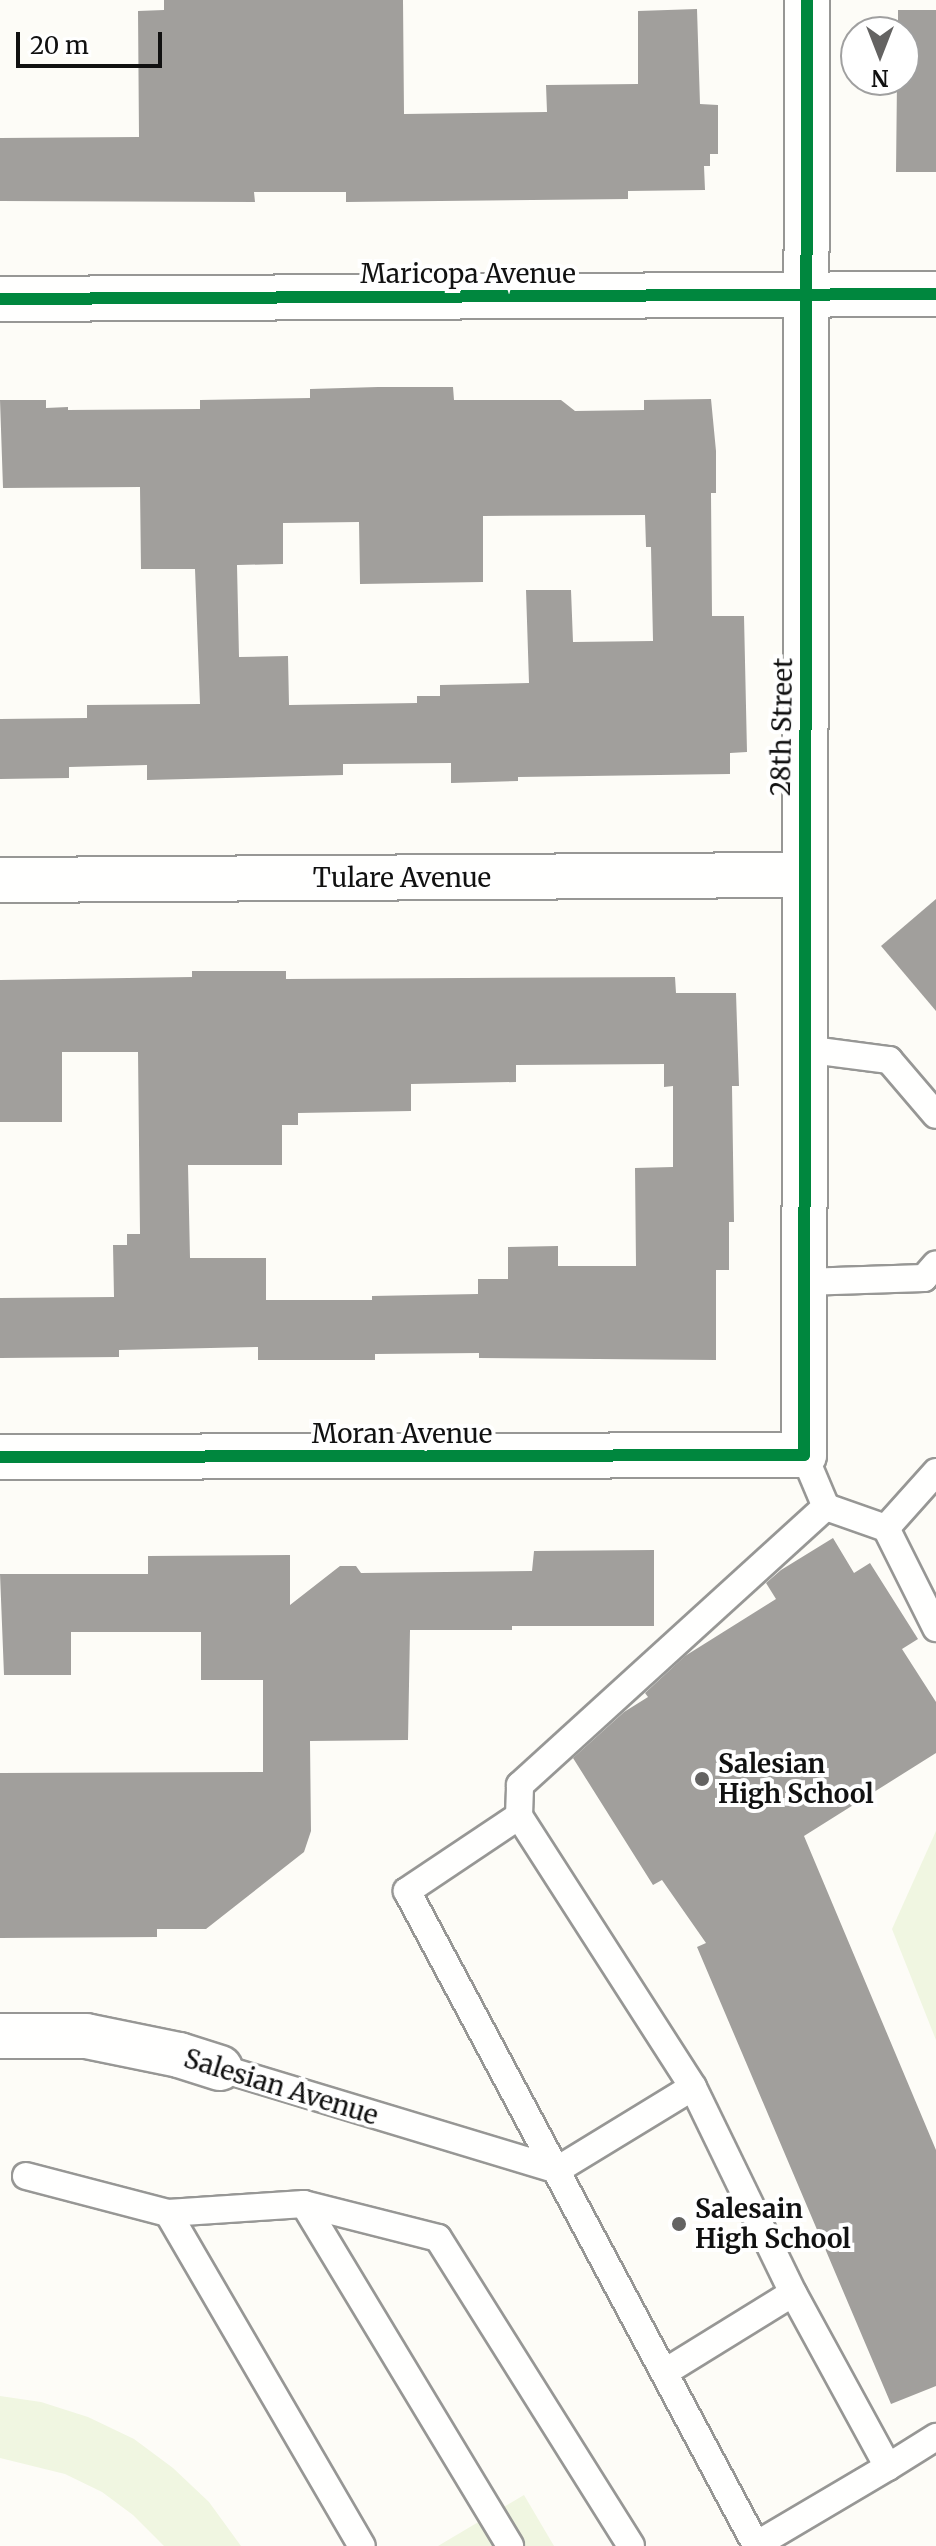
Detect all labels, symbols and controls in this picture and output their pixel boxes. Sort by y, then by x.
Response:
scale bar [20,16,166,66]
north arrow [840,16,920,96]
text: 20 m [30,30,89,61]
text: N [871,64,889,92]
street label: Maricopa Avenue [360,258,576,290]
street label: 28th Street [765,658,799,796]
street label: Tulare Avenue [313,862,491,894]
street label: Moran Avenue [312,1418,492,1450]
place label: Salesian High School [718,1748,874,1810]
marker: Salesian High School [693,1770,711,1788]
street label: Salesian Avenue [180,2043,382,2131]
place label: Salesain High School [695,2193,851,2254]
marker: Salesain High School [670,2215,688,2233]

